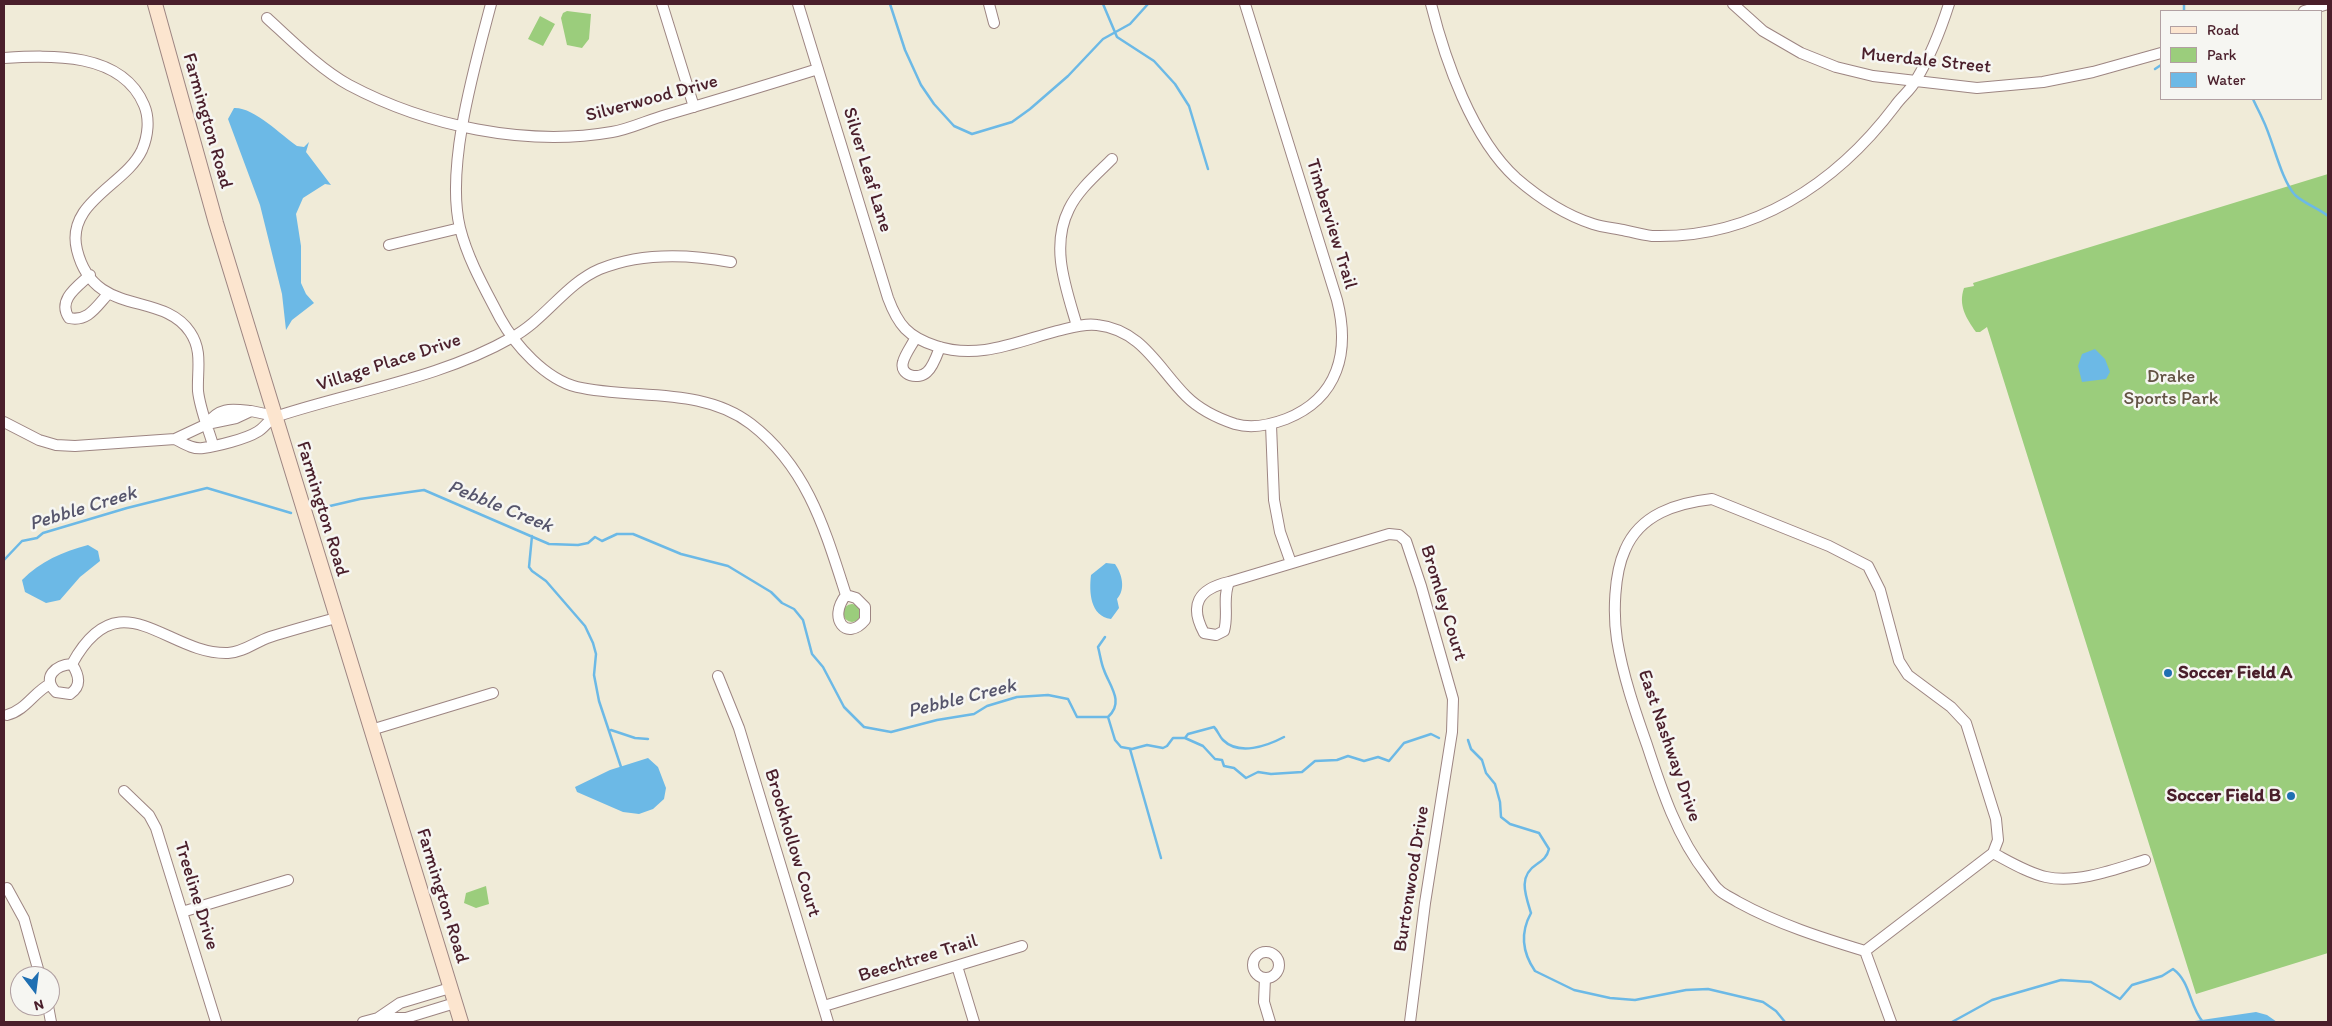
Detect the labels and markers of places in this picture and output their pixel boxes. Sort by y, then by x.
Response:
place label: Soccer Field A [2178,662,2292,684]
marker: Soccer Field A [2162,667,2174,679]
place label: Soccer Field B [2166,785,2281,807]
marker: Soccer Field B [2285,790,2297,802]

